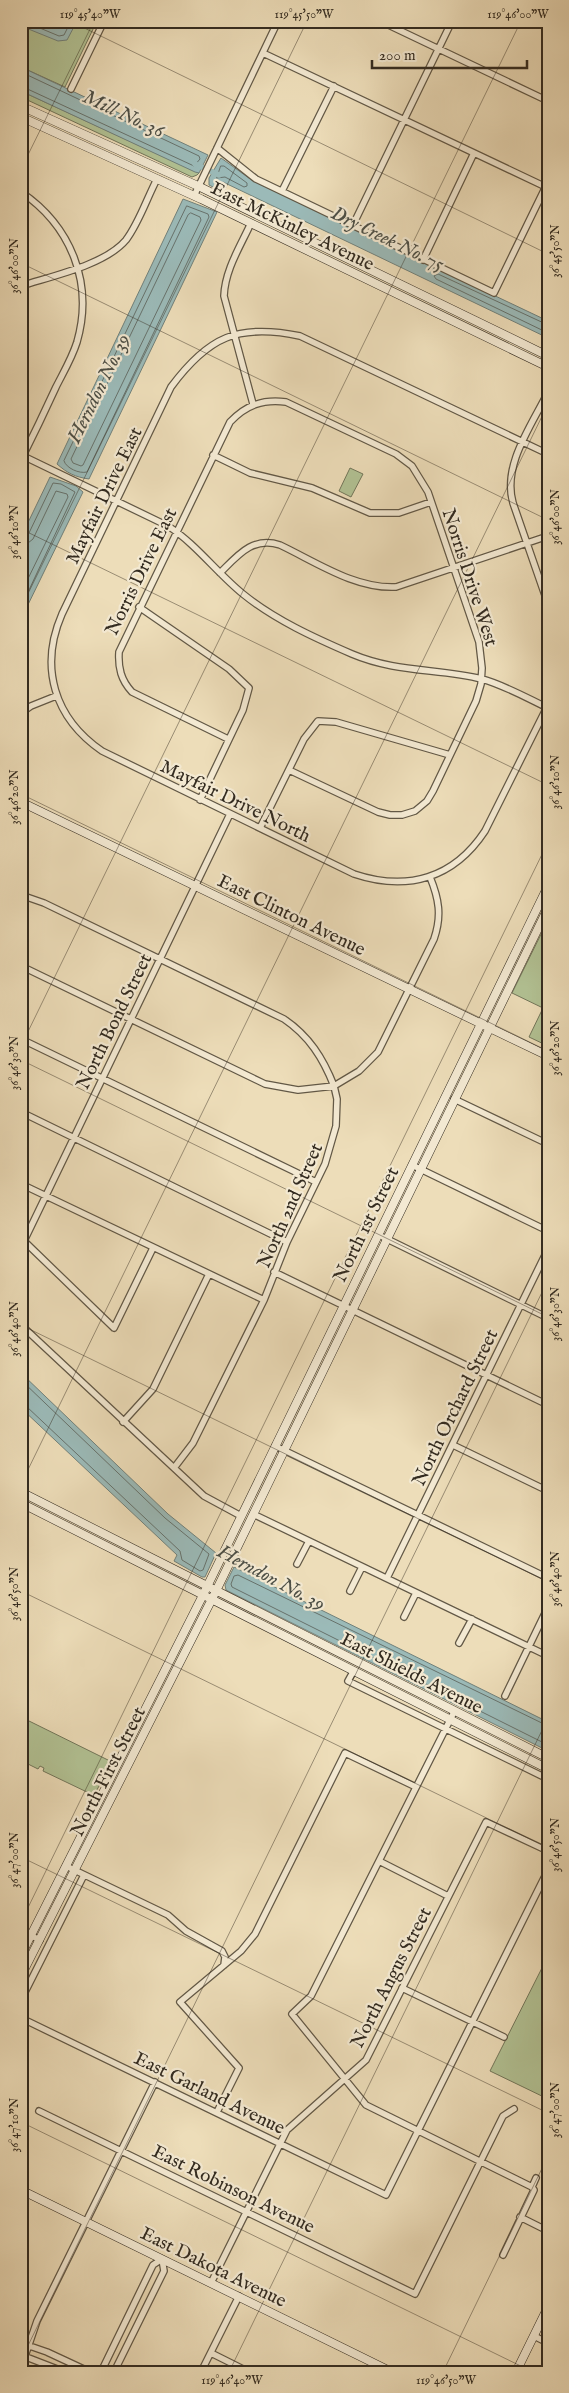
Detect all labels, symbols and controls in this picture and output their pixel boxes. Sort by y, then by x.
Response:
text: 119°45'40"W [60,7,121,22]
text: 119°45'50"W [274,7,334,22]
text: 119°46'00"W [487,7,549,22]
scale bar [372,38,526,70]
text: 200 m [379,46,416,65]
water label: Mill No. 36 [78,85,169,144]
street label: East McKinley Avenue [207,177,378,277]
water label: Dry Creek No. 75 [327,201,448,278]
text: 36°45'50"N [548,224,563,278]
text: 36°46'00"N [7,238,22,294]
water label: Herndon No. 39 [62,330,137,448]
street label: Mayfair Drive East [61,423,149,568]
text: 36°46'00"N [548,489,563,545]
text: 36°46'10"N [7,504,22,559]
street label: Norris Drive East [101,504,183,640]
street label: Norris Drive West [436,506,503,650]
text: 36°46'10"N [548,754,563,809]
street label: Mayfair Drive North [156,755,314,849]
text: 36°46'20"N [7,769,22,825]
street label: East Clinton Avenue [213,870,369,962]
street label: North Bond Street [72,950,158,1094]
text: 36°46'20"N [548,1020,563,1076]
text: 36°46'30"N [7,1035,22,1090]
street label: North 2nd Street [253,1139,329,1272]
street label: North 1st Street [329,1163,405,1287]
text: 36°46'30"N [548,1286,563,1341]
text: 36°46'40"N [7,1301,22,1357]
street label: North Orchard Street [407,1325,504,1490]
water label: Herndon No. 39 [212,1539,330,1617]
text: 36°46'40"N [548,1551,563,1607]
text: 36°46'50"N [7,1566,22,1621]
street label: East Shields Avenue [336,1628,486,1720]
street label: North First Street [66,1703,152,1841]
text: 36°46'50"N [548,1817,563,1872]
text: 36°47'00"N [7,1831,22,1888]
street label: North Angus Street [346,1903,438,2052]
street label: East Garland Avenue [130,2047,289,2141]
text: 36°47'00"N [548,2081,563,2138]
text: 36°47'10"N [7,2097,22,2152]
street label: East Robinson Avenue [148,2140,319,2240]
street label: East Dakota Avenue [136,2222,290,2314]
text: 119°46'40"W [201,2373,263,2388]
text: 119°46'50"W [416,2373,476,2388]

